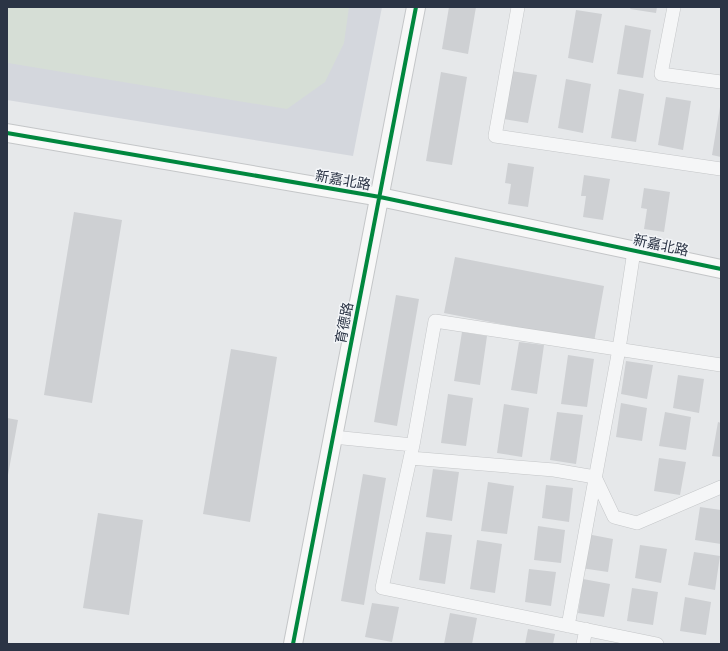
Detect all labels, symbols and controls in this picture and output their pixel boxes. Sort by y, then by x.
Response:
street label: 新嘉北路 [314,167,372,193]
street label: 新嘉北路 [632,231,690,259]
street label: 育德路 [332,301,356,345]

